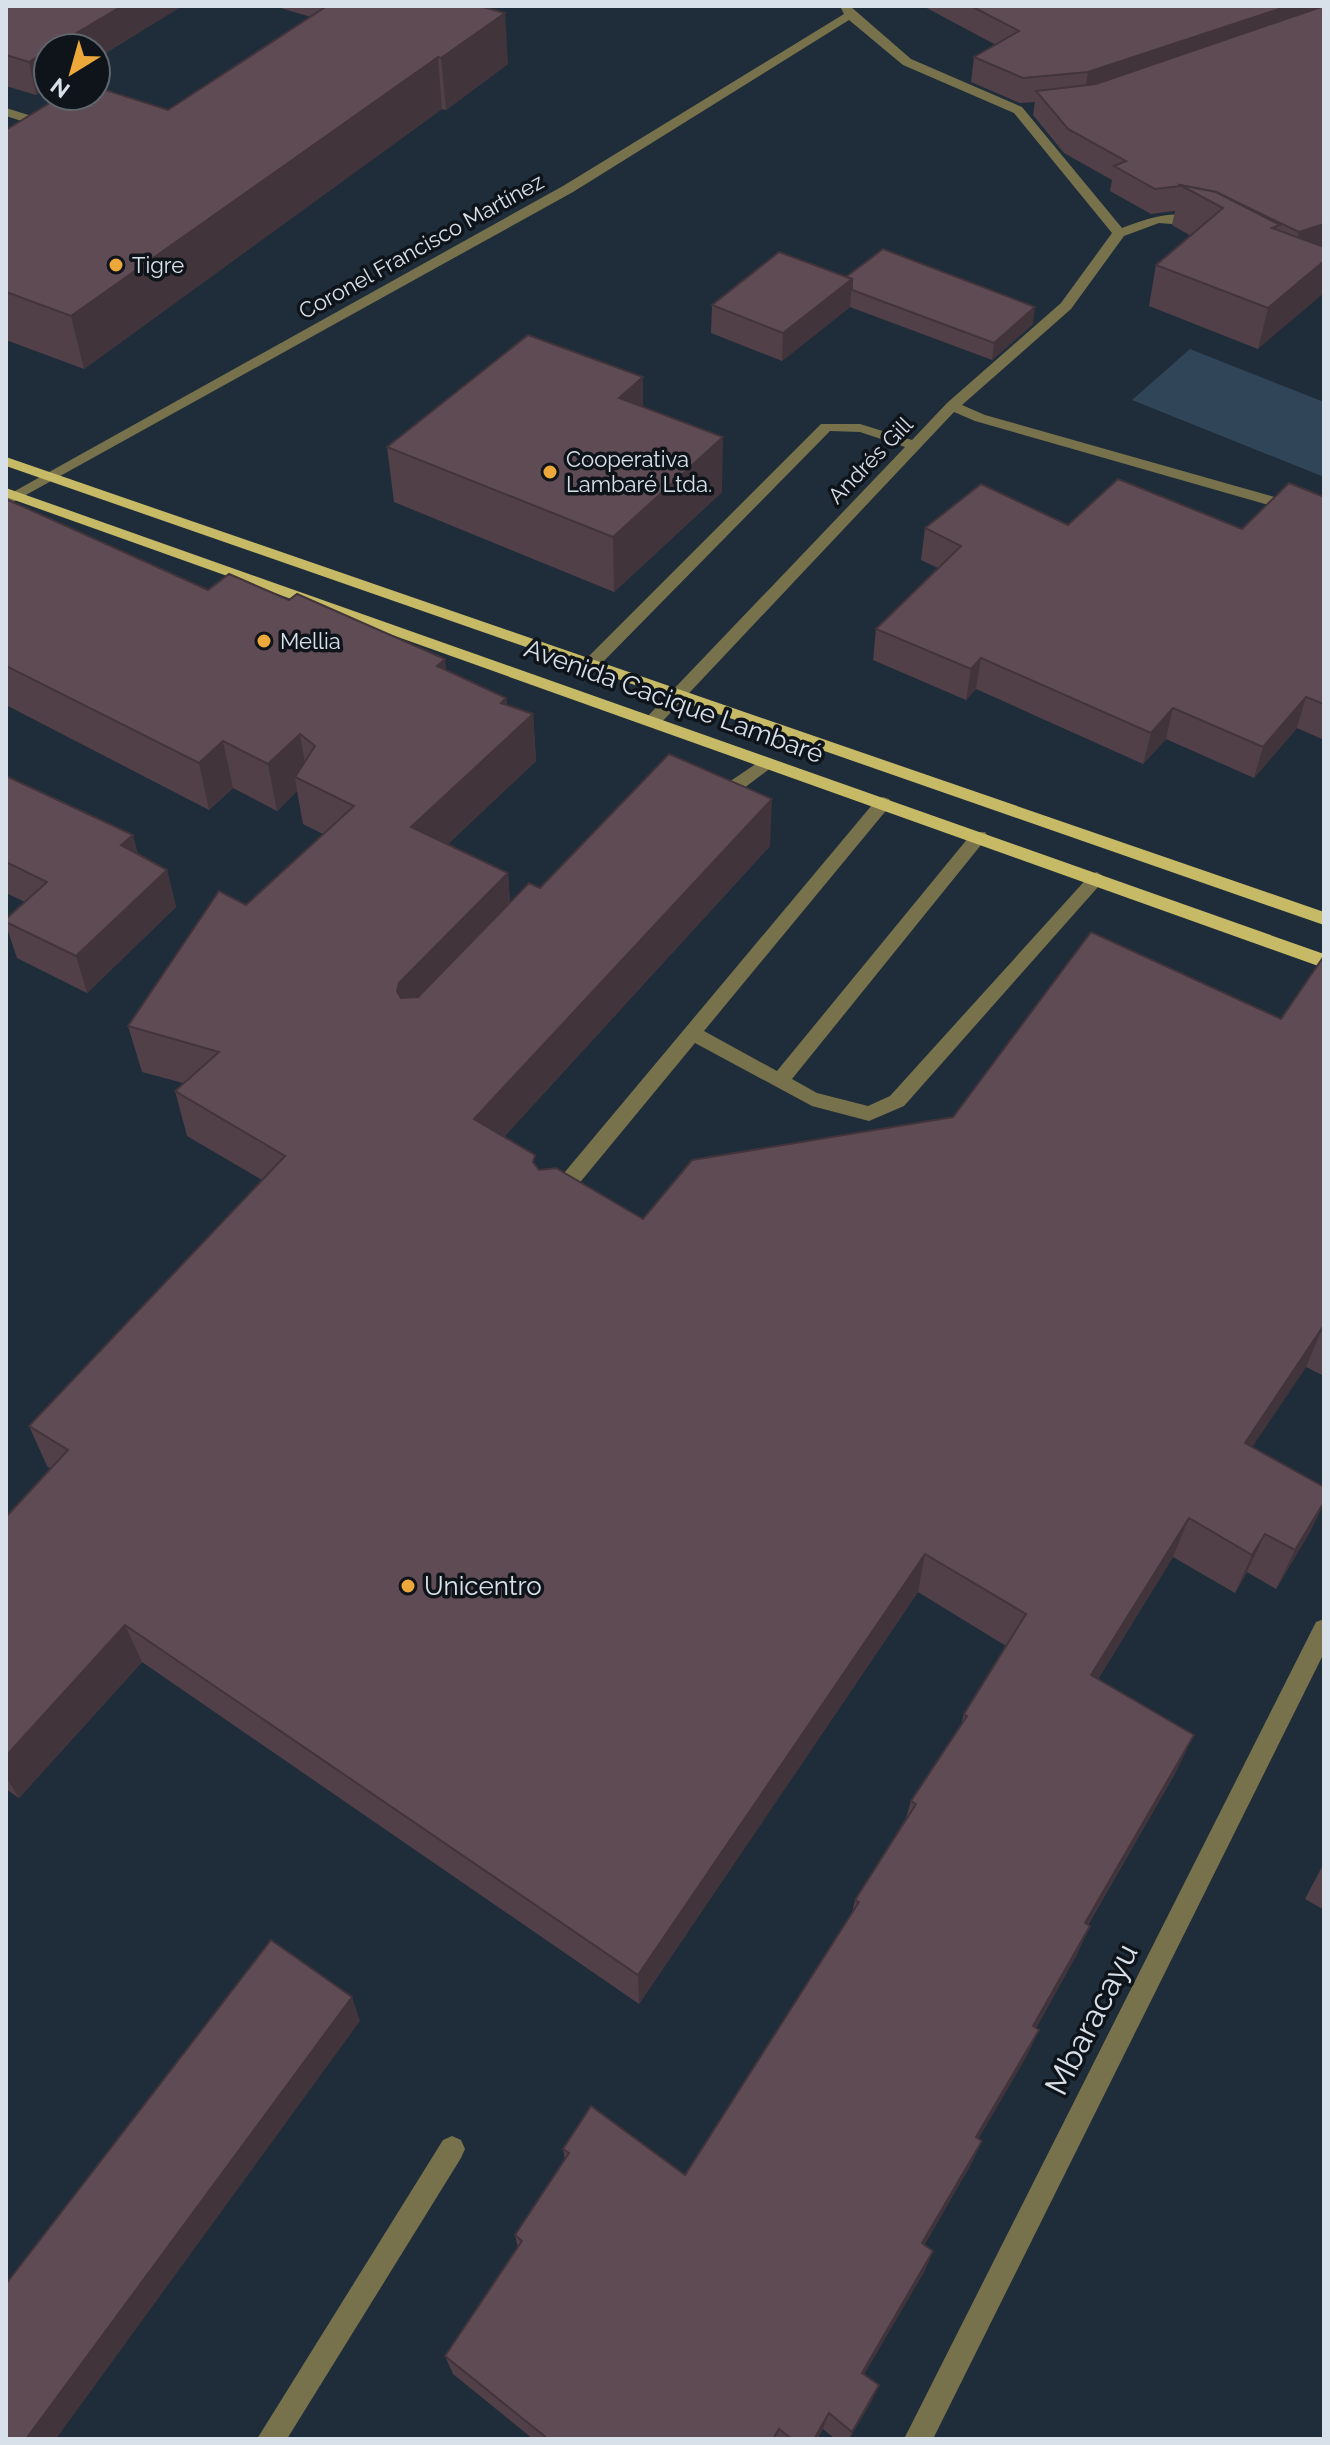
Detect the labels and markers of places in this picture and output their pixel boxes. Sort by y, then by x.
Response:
place label: Tigre [132,252,184,278]
marker: Tigre [107,256,125,274]
place label: Cooperativa Lambaré Ltda. [566,446,712,497]
marker: Cooperativa Lambaré Ltda. [541,463,559,481]
place label: Mellia [280,628,341,654]
marker: Mellia [255,632,273,650]
place label: Unicentro [424,1571,542,1601]
marker: Unicentro [399,1577,417,1595]

